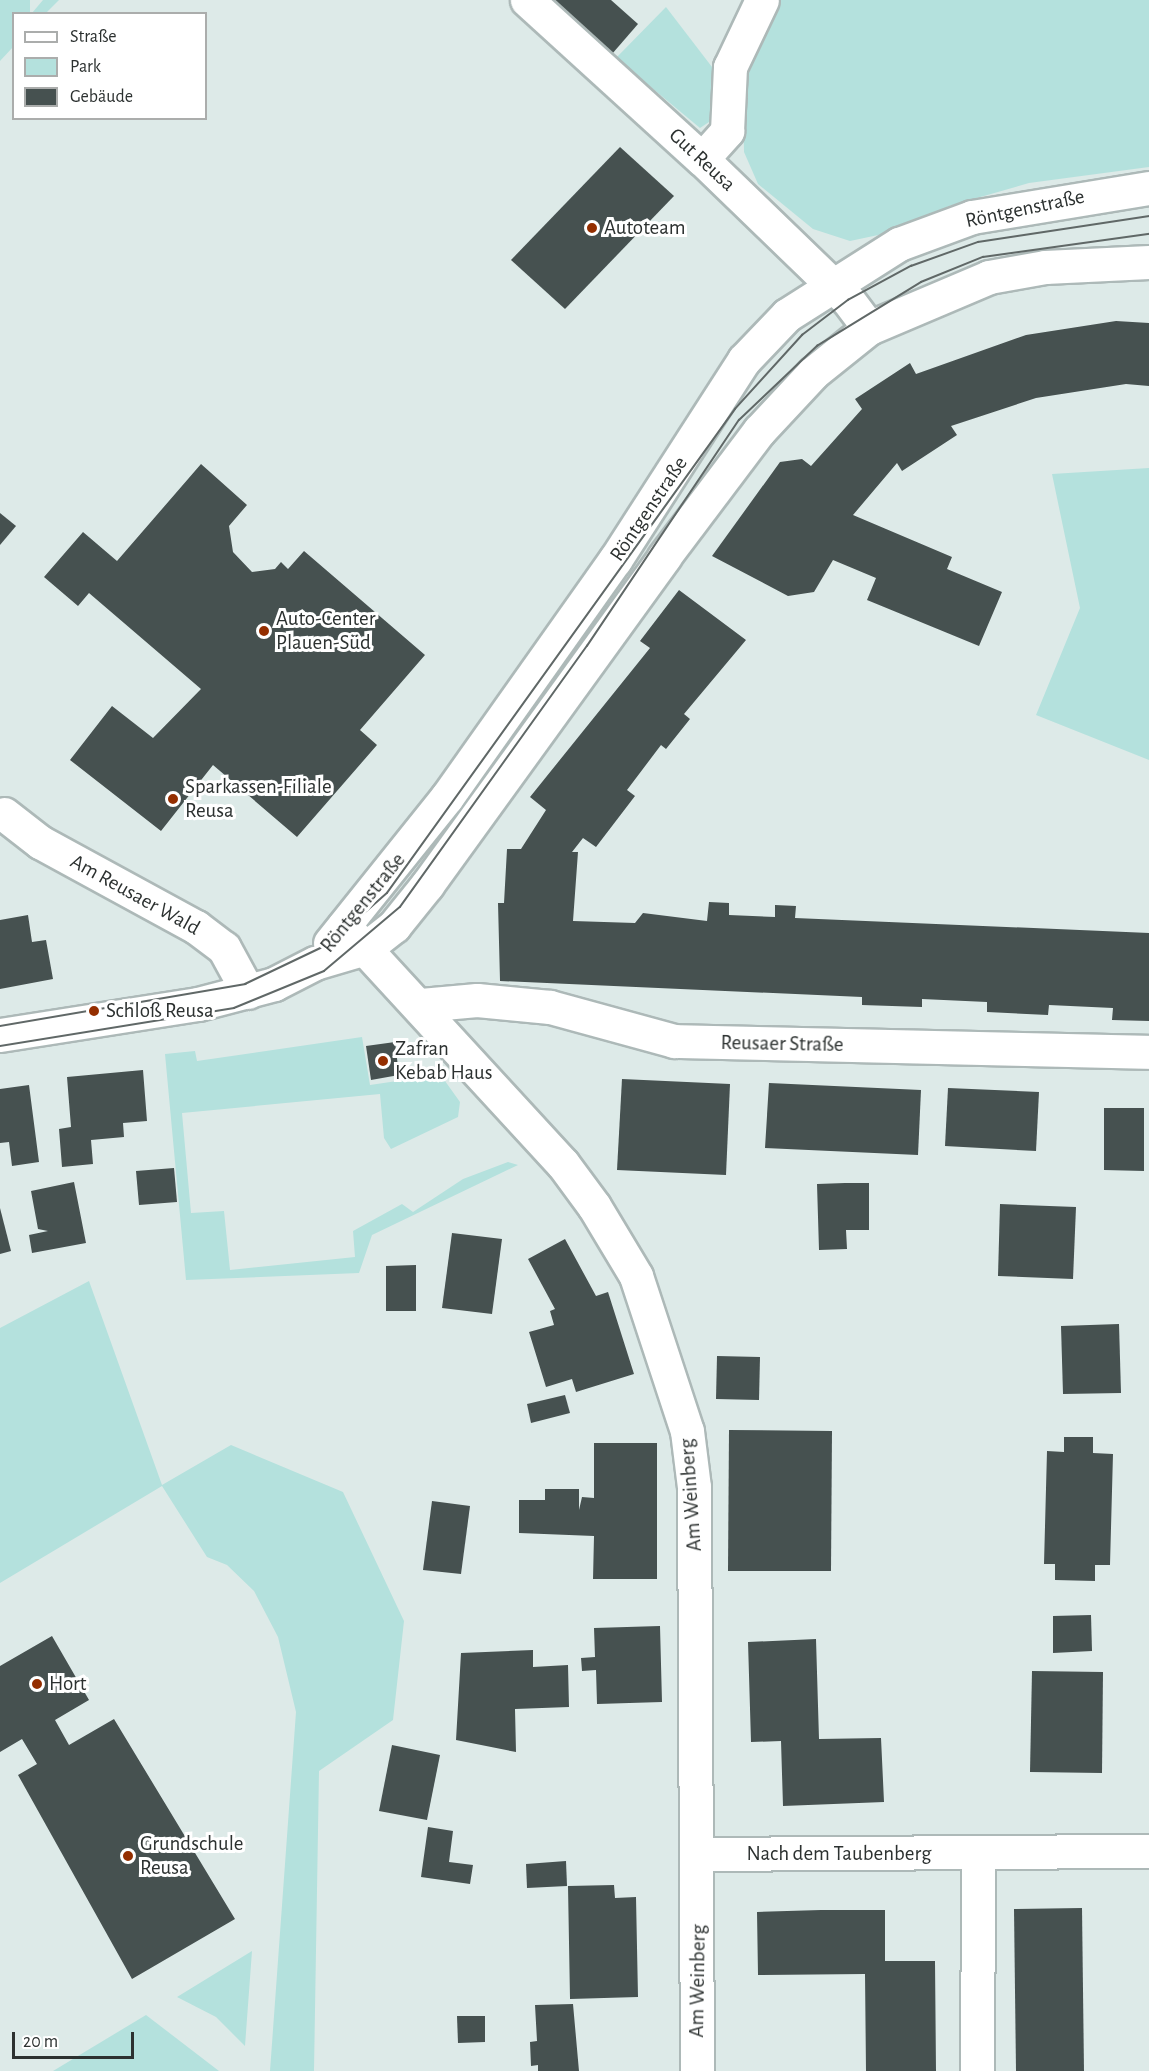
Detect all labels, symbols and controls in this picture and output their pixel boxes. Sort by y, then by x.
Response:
legend [12,12,207,120]
text: Straße [70,28,116,46]
text: Park [70,58,101,76]
text: Gebäude [70,88,133,106]
street label: Gut Reusa [663,123,741,197]
street label: Röntgenstraße [963,184,1087,234]
place label: Autoteam [604,215,686,241]
marker: Autoteam [585,221,599,235]
street label: Röntgenstraße [605,452,693,566]
place label: Auto-Center Plauen-Süd [276,606,375,656]
marker: Auto-Center Plauen-Süd [257,624,271,638]
place label: Sparkassen-Filiale Reusa [185,774,332,824]
marker: Sparkassen-Filiale Reusa [166,792,180,806]
street label: Röntgenstraße [315,848,411,958]
street label: Am Reusaer Wald [66,849,204,941]
place label: Schloß Reusa [106,998,214,1024]
marker: Schloß Reusa [87,1004,101,1018]
street label: Reusaer Straße [720,1030,844,1058]
place label: Zafran Kebab Haus [395,1036,493,1086]
marker: Zafran Kebab Haus [376,1054,390,1068]
street label: Am Weinberg [674,1438,708,1552]
place label: Hort [49,1671,87,1697]
marker: Hort [30,1677,44,1691]
place label: Grundschule Reusa [140,1831,244,1881]
street label: Nach dem Taubenberg [746,1841,932,1867]
marker: Grundschule Reusa [121,1849,135,1863]
street label: Am Weinberg [684,1924,712,2038]
scale bar [15,2020,136,2058]
text: 20 m [23,2033,58,2051]

